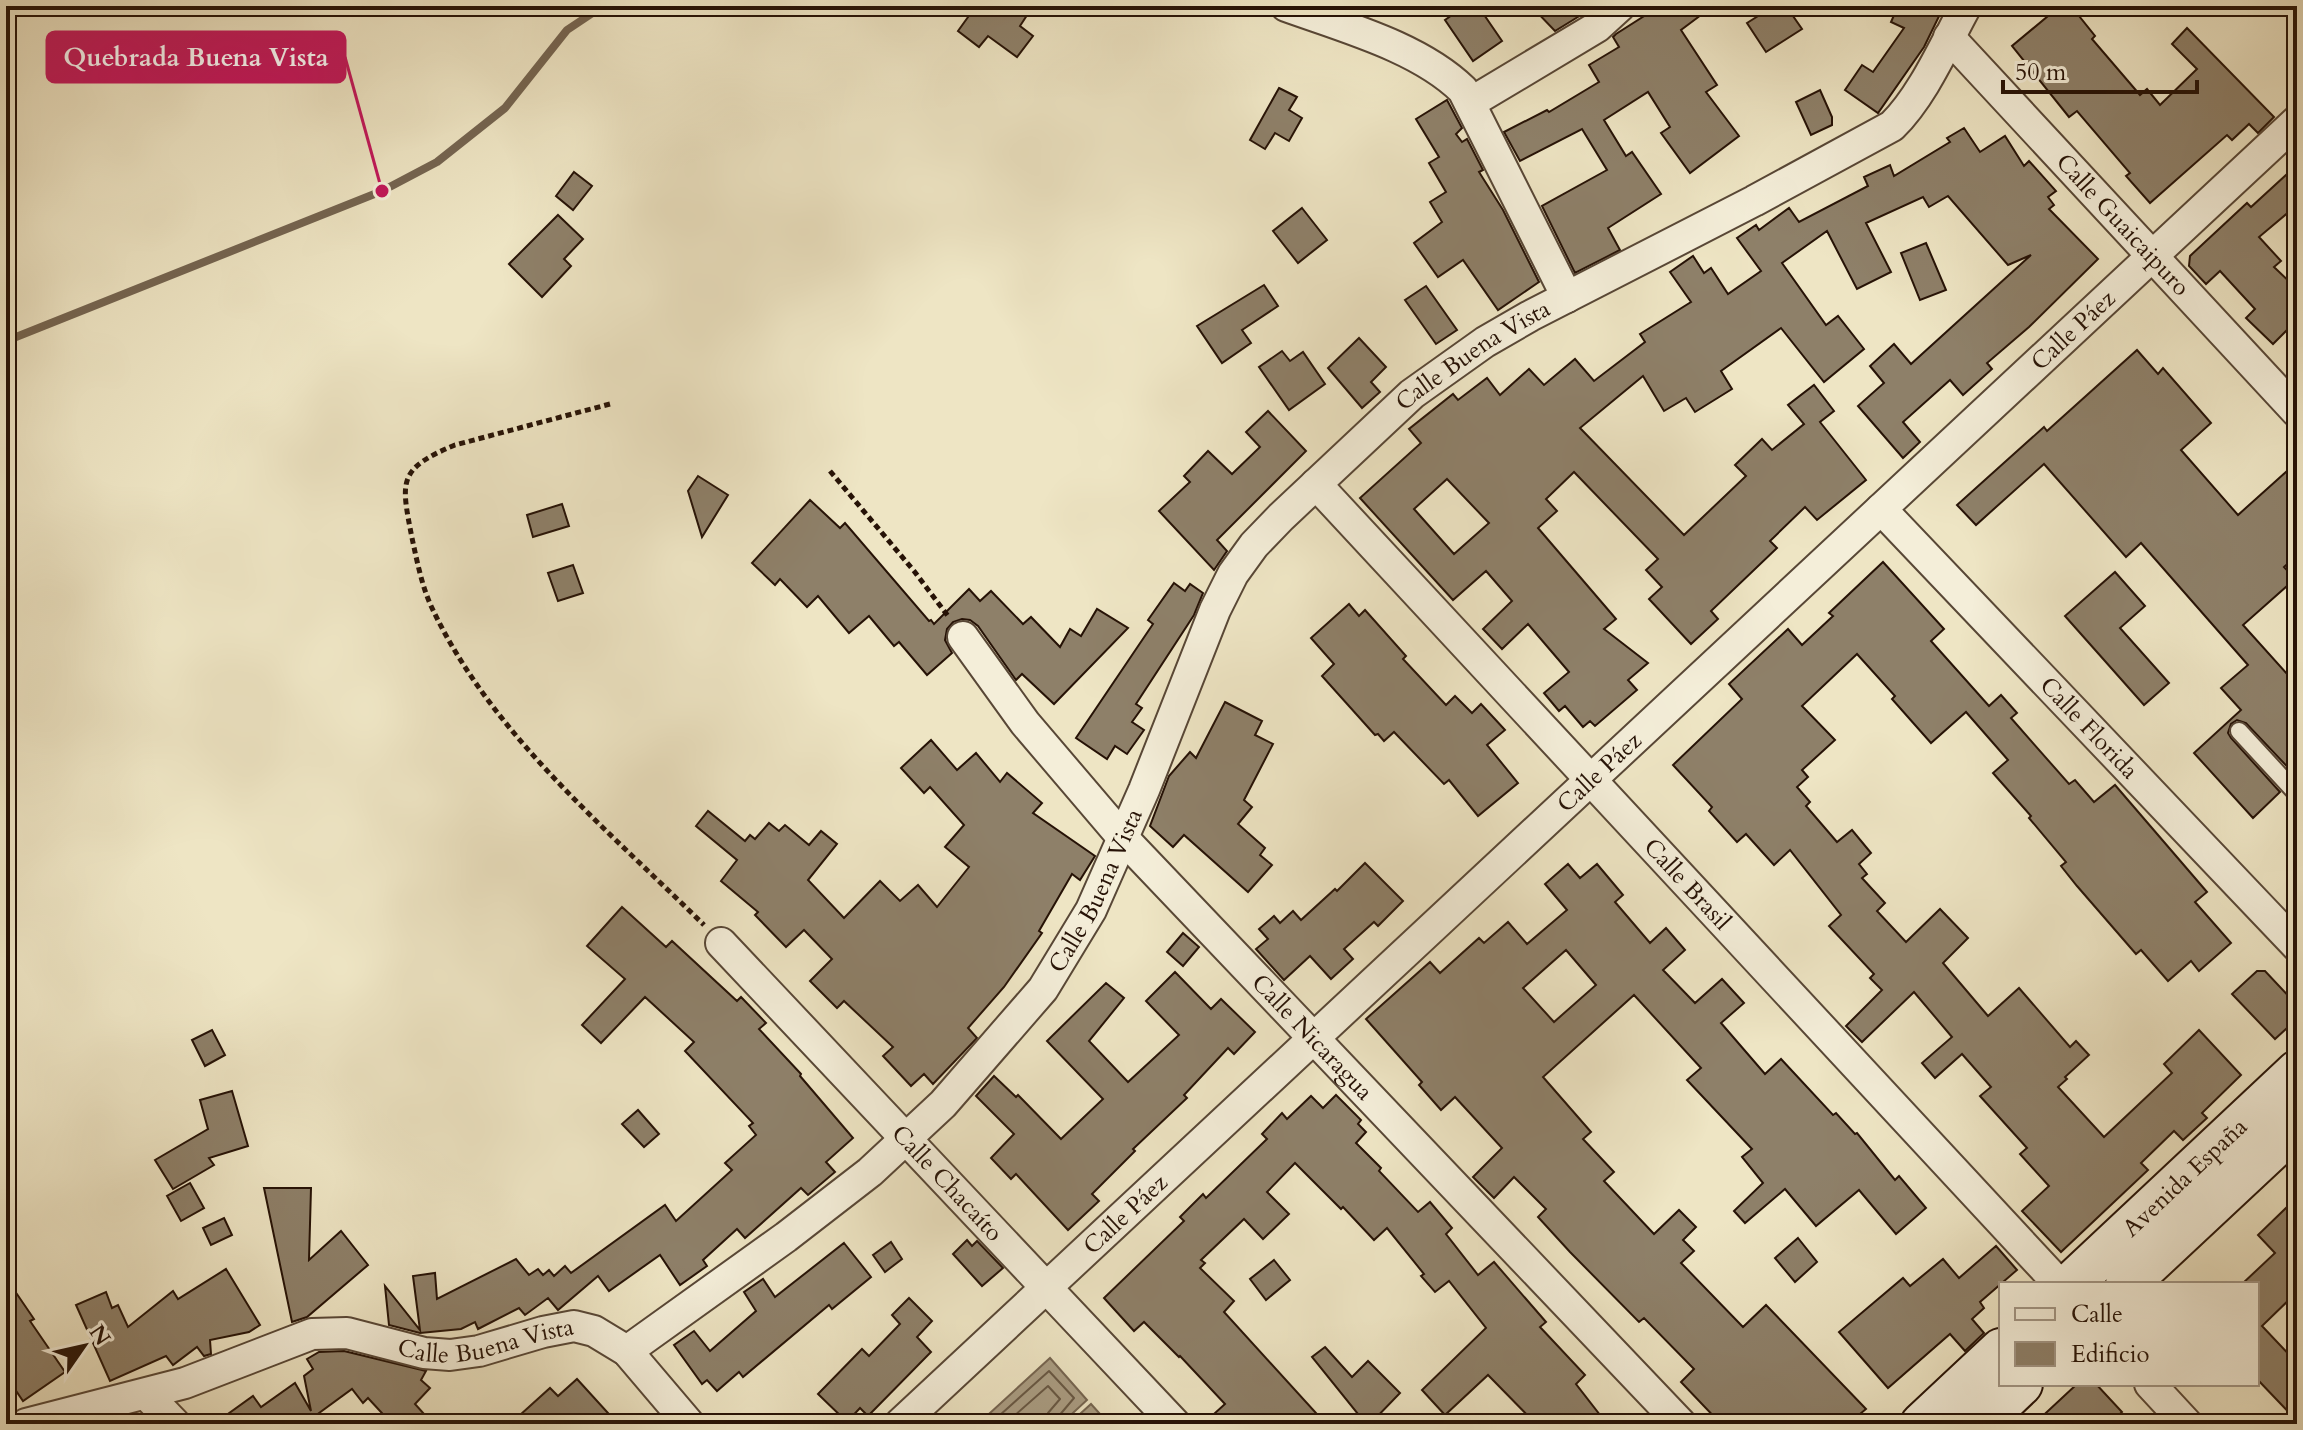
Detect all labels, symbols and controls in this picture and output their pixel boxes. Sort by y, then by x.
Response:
callout: Quebrada Buena Vista [47,32,345,82]
text: Quebrada Buena Vista [63,40,329,75]
scale bar [2003,44,2197,94]
text: 50 m [2015,56,2067,89]
street label: Calle Guaicaipuro [2048,147,2197,303]
street label: Calle Páez [2024,282,2123,378]
street label: Calle Buena Vista [1388,292,1556,418]
street label: Calle Florida [2032,670,2146,787]
street label: Calle Páez [1550,724,1649,820]
street label: Calle Buena Vista [1041,803,1151,979]
street label: Calle Brasil [1636,831,1738,938]
street label: Calle Nicaragua [1244,967,1381,1108]
street label: Avenida España [2115,1110,2255,1244]
street label: Calle Chacaíto [884,1118,1010,1249]
street label: Calle Páez [1076,1166,1175,1262]
legend [1999,1282,2259,1386]
text: Calle [2071,1298,2123,1331]
north arrow [44,1306,124,1386]
street label: Calle Buena Vista [394,1310,577,1372]
text: N [82,1319,118,1352]
text: Edificio [2071,1338,2150,1371]

